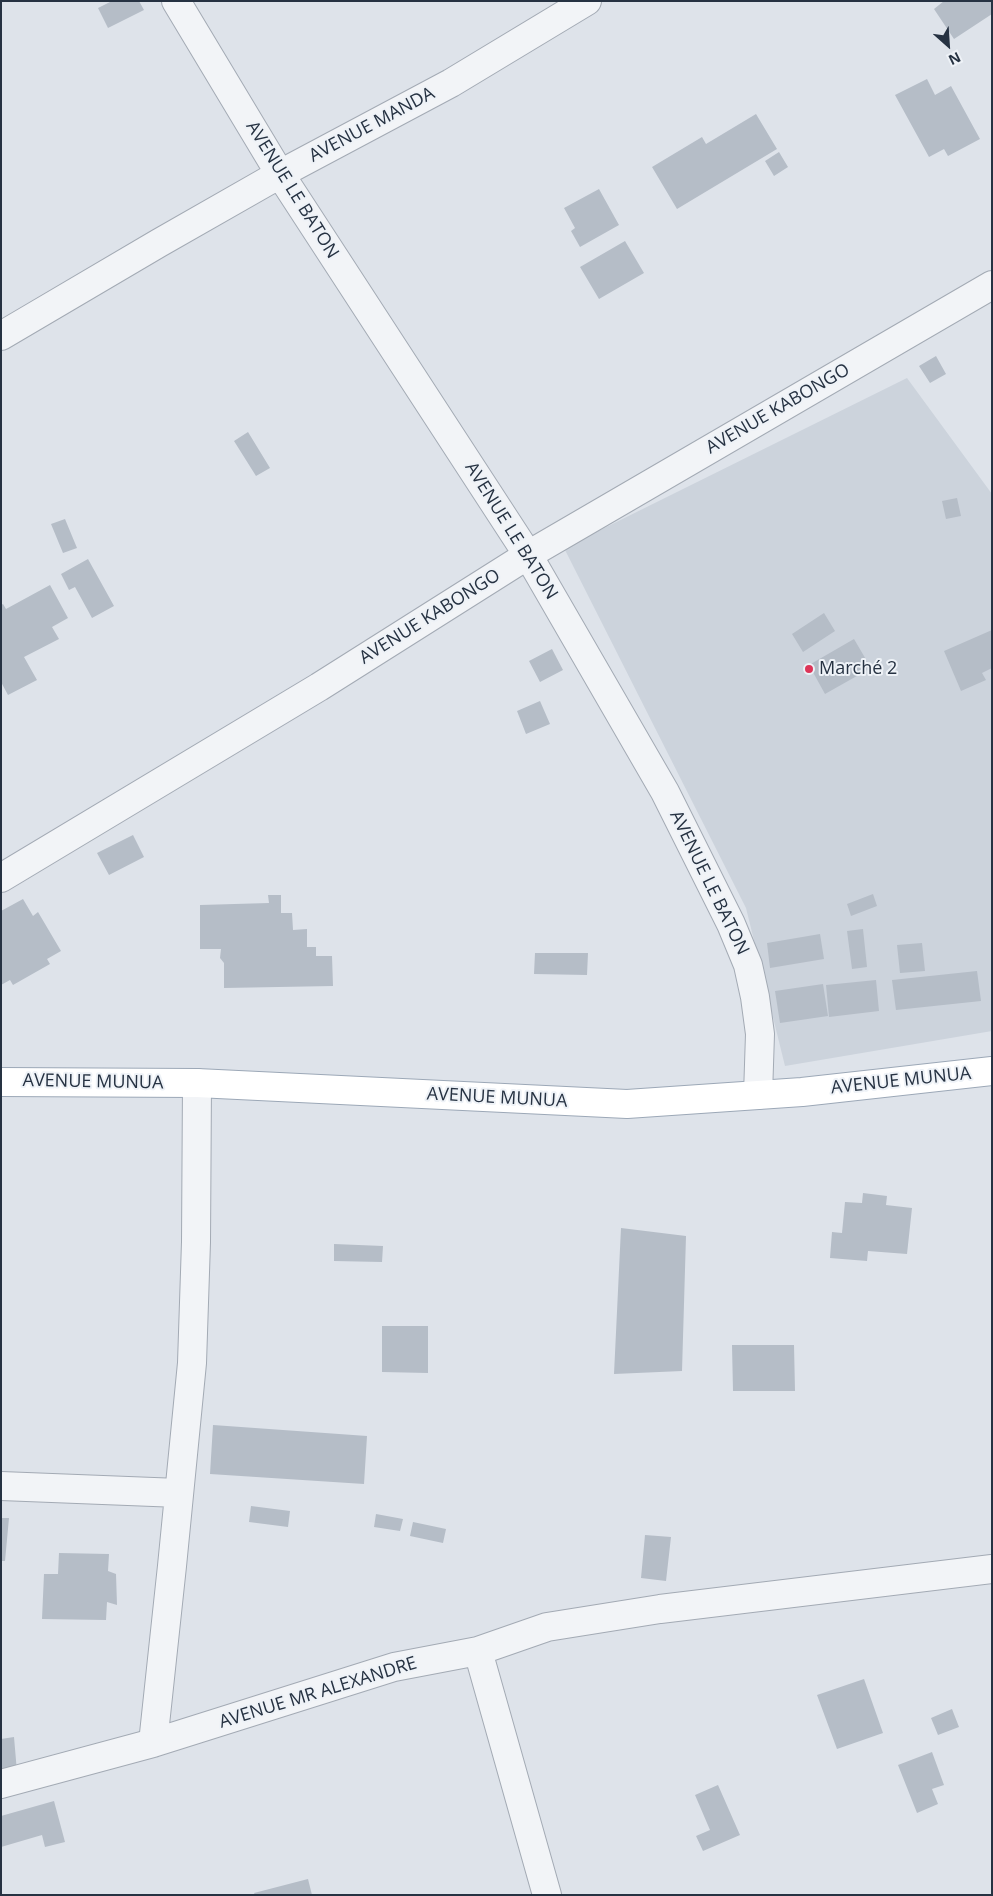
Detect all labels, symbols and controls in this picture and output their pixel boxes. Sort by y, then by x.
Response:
north arrow [923,20,973,70]
text: N [946,48,964,70]
street label: AVENUE MANDA [306,83,438,167]
street label: AVENUE LE BATON [241,117,343,263]
street label: AVENUE KABONGO [702,359,854,459]
street label: AVENUE LE BATON [460,458,562,604]
street label: AVENUE KABONGO [356,565,504,669]
place label: Marché 2 [819,658,897,680]
marker: Marché 2 [803,663,815,675]
street label: AVENUE LE BATON [665,807,753,959]
street label: AVENUE MUNUA [830,1063,972,1099]
street label: AVENUE MUNUA [22,1070,164,1094]
street label: AVENUE MUNUA [426,1084,568,1112]
street label: AVENUE MR ALEXANDRE [216,1653,420,1733]

